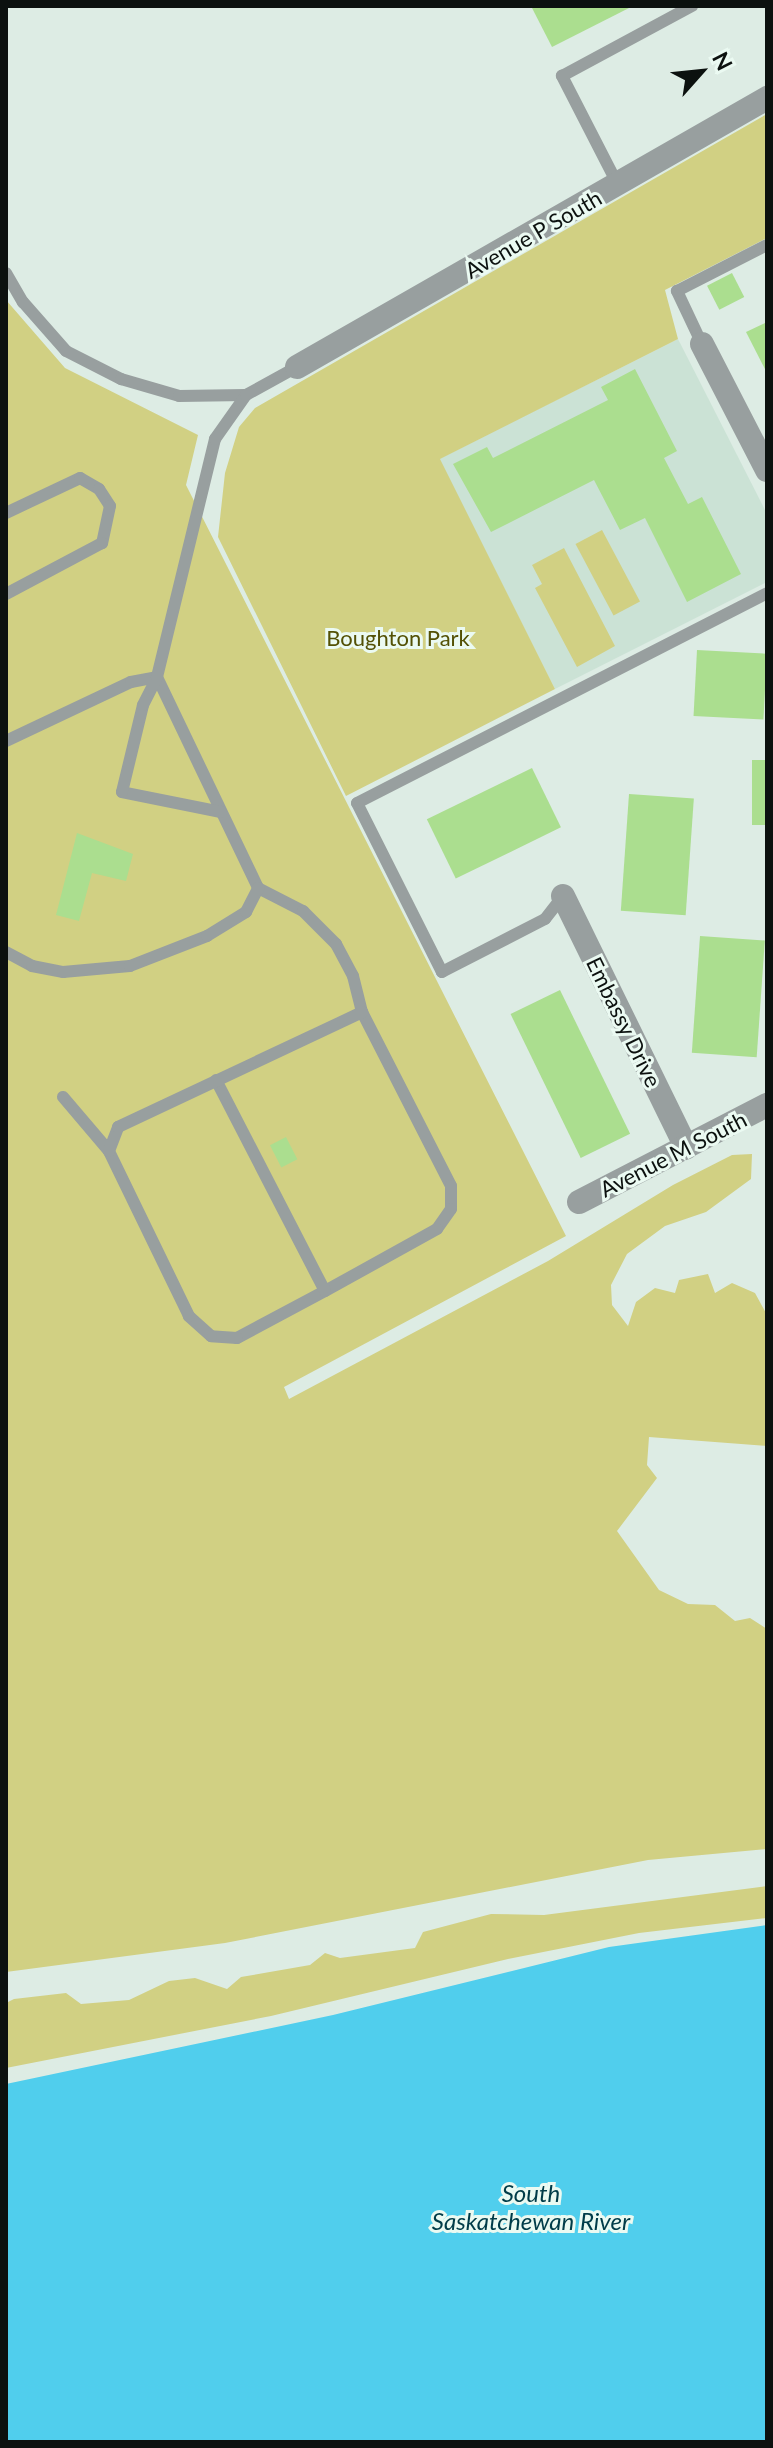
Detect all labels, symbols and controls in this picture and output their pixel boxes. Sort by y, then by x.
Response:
north arrow [661,32,741,112]
text: N [707,47,739,75]
street label: Avenue P South [460,184,606,284]
park label: Boughton Park [326,625,470,651]
street label: Embassy Drive [581,952,667,1092]
street label: Avenue M South [595,1106,751,1202]
water label: South Saskatchewan River [432,2179,630,2235]

